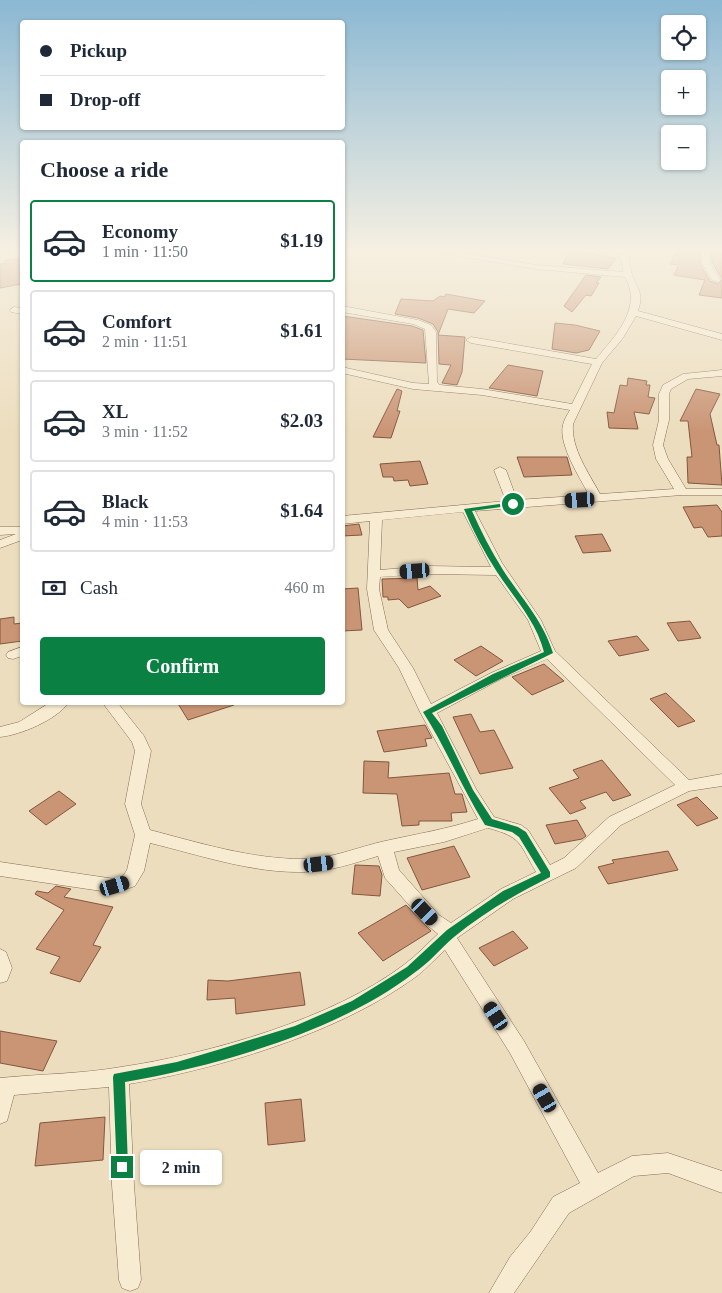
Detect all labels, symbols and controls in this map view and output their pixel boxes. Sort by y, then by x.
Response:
map controls [661,15,706,170]
button: locate [661,15,706,60]
text: Pickup [70,40,127,61]
button: + [661,70,706,115]
text: Drop-off [70,89,140,110]
button: − [661,125,706,170]
text: Choose a ride [40,157,168,182]
icon: car [42,219,87,264]
text: Economy [102,221,178,242]
text: $1.19 [280,230,323,251]
text: 1 min · 11:50 [102,243,188,260]
icon: car [42,309,87,354]
text: Comfort [102,311,172,332]
text: $1.61 [280,320,323,341]
text: 2 min · 11:51 [102,333,188,350]
icon: car [42,399,87,444]
text: XL [102,401,128,422]
text: $2.03 [280,410,323,431]
text: 3 min · 11:52 [102,423,188,440]
icon: car [42,489,87,534]
text: Black [102,491,148,512]
car [564,492,595,508]
route start [502,493,524,515]
text: $1.64 [280,500,323,521]
text: 4 min · 11:53 [102,513,188,530]
car [399,562,430,580]
icon: cash [40,574,68,602]
text: Cash [80,577,118,598]
text: 460 m [285,579,325,596]
button: Confirm [40,637,325,695]
car [303,855,334,873]
car [98,874,131,898]
car [409,896,440,928]
car [481,999,510,1033]
car [531,1081,558,1115]
callout: 2 min [140,1150,222,1184]
route end [111,1156,133,1178]
text: 2 min [162,1159,200,1176]

